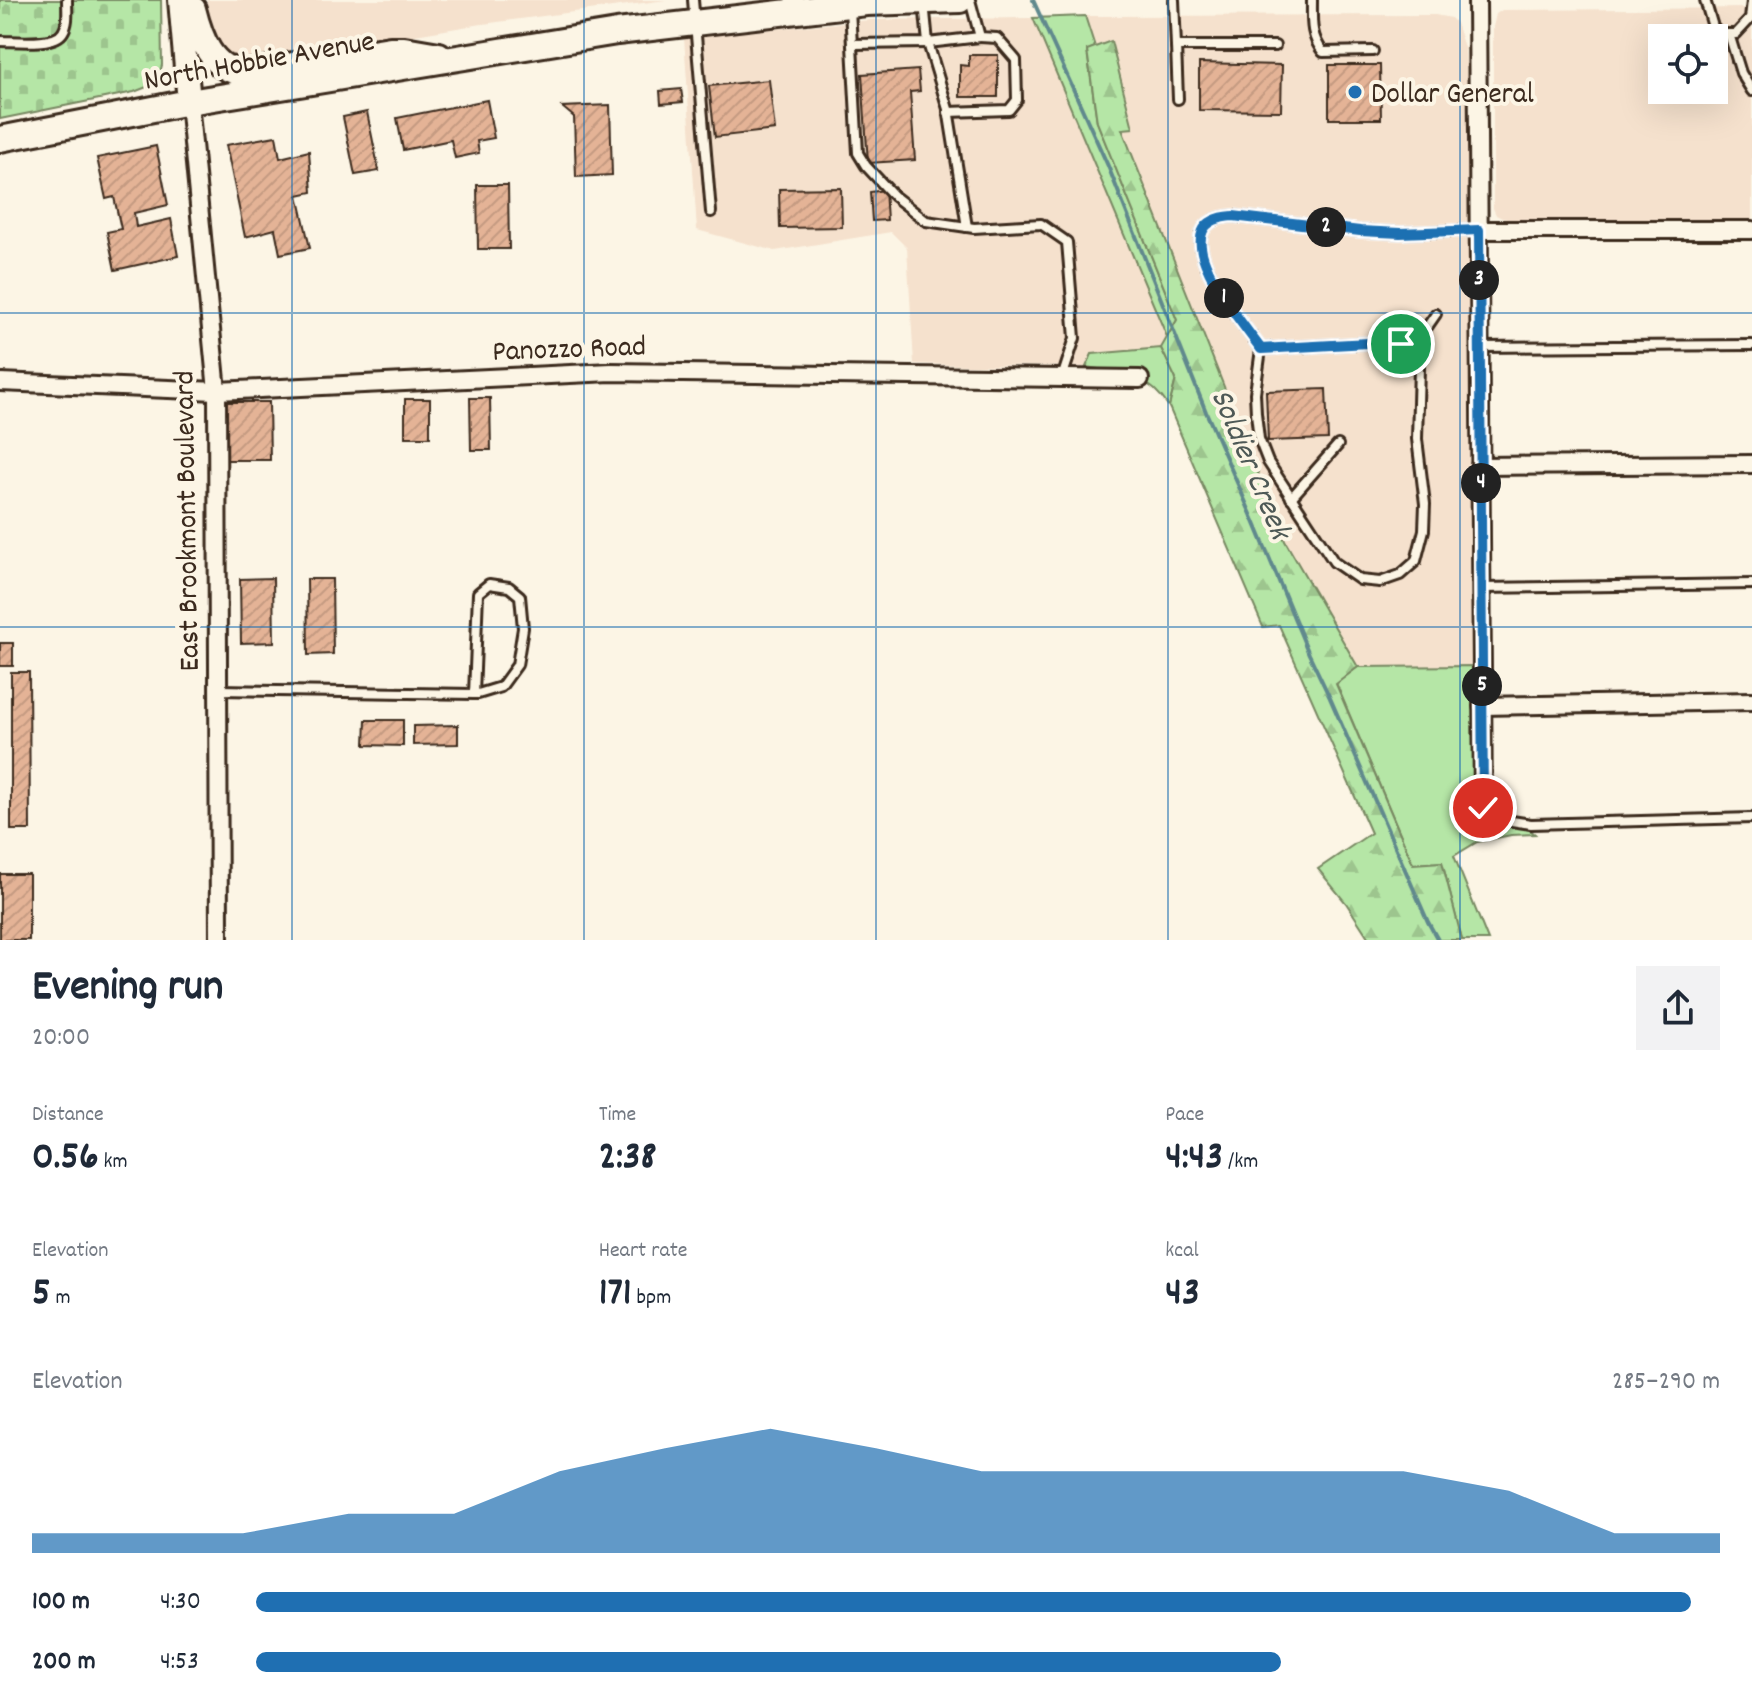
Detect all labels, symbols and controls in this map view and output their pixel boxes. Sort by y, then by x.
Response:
street label: North Hobbie Avenue [141,22,378,105]
map controls [1648,24,1728,104]
button: locate [1648,24,1728,104]
place label: Dollar General [1371,75,1534,118]
marker: Dollar General [1346,83,1364,101]
pin: 2 [1306,207,1346,247]
text: 2 [1321,211,1331,242]
pin: 3 [1459,260,1499,300]
text: 3 [1474,264,1484,295]
pin: 1 [1204,278,1244,318]
text: 1 [1222,282,1226,313]
pin [1367,310,1435,378]
icon: arrive [1379,322,1423,366]
street label: Panozzo Road [491,327,647,376]
street label: East Brookmont Boulevard [165,370,214,672]
water label: Soldier Creek [1196,383,1302,550]
pin: 4 [1461,463,1501,503]
text: 4 [1476,467,1486,498]
pin: 5 [1462,666,1502,706]
text: 5 [1477,670,1487,701]
pin [1449,774,1517,842]
icon: check [1461,786,1505,830]
text: Evening run [32,958,223,1021]
button: share [1636,966,1720,1050]
text: 20:00 [32,1020,90,1057]
text: Distance [32,1100,104,1131]
text: Time [599,1100,636,1131]
text: Pace [1165,1100,1204,1131]
text: 0.56 [32,1131,99,1188]
text: 2:38 [599,1131,657,1188]
text: 4:43 [1165,1131,1223,1188]
text: km [99,1147,128,1178]
text: /km [1223,1147,1258,1178]
text: Elevation [32,1236,109,1267]
text: Heart rate [599,1236,688,1267]
text: kcal [1165,1236,1199,1267]
text: 5 [32,1267,51,1324]
text: 171 [599,1267,632,1324]
text: 43 [1165,1267,1200,1324]
text: m [51,1283,71,1314]
text: bpm [632,1283,671,1314]
text: Elevation [32,1364,122,1401]
text: 285–290 m [1612,1364,1720,1401]
text: 100 m [32,1584,90,1621]
text: 4:30 [160,1584,201,1621]
text: 200 m [32,1644,96,1681]
text: 4:53 [160,1644,199,1681]

